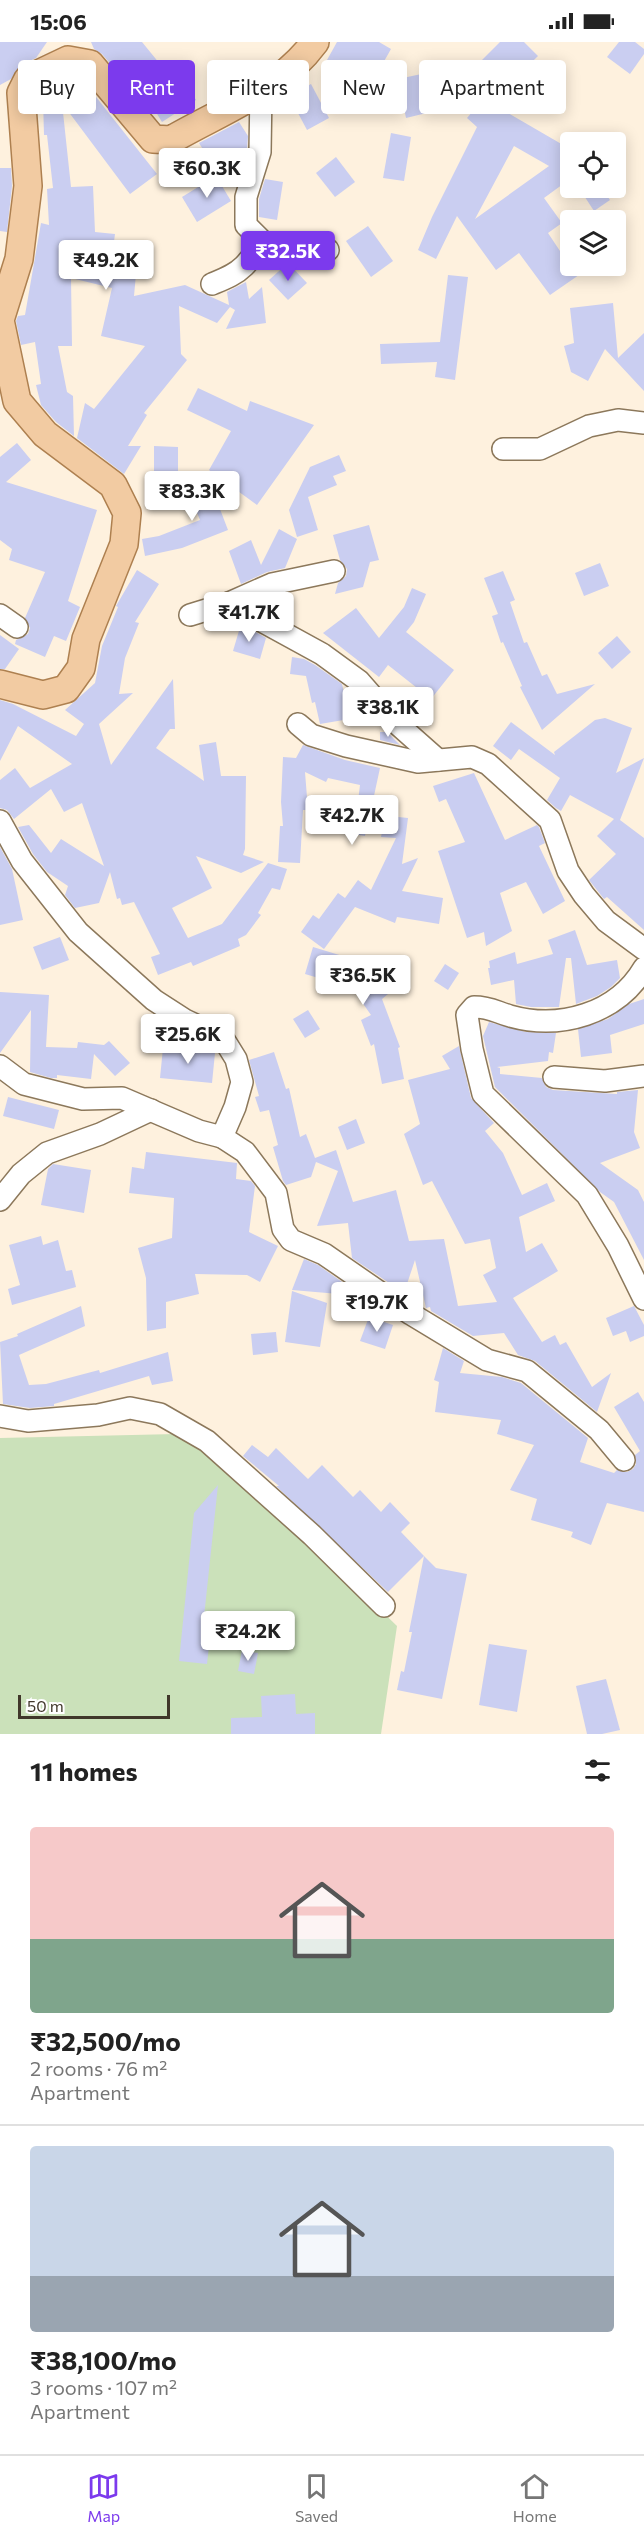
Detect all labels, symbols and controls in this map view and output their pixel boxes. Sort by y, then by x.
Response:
text: 15:06 [30,8,87,35]
chip: Buy [18,60,96,114]
chip: Rent [108,60,195,114]
chip: Filters [207,60,309,114]
chip: New [321,60,407,114]
chip: Apartment [419,60,566,114]
map controls [560,132,626,276]
button: locate [560,132,626,198]
pin: ₹60.3K [158,148,256,199]
text: ₹60.3K [173,155,241,179]
button: layers [560,210,626,276]
pin: ₹32.5K [239,231,337,282]
text: ₹32.5K [255,238,321,262]
pin: ₹49.2K [57,240,155,291]
text: ₹49.2K [73,247,139,271]
pin: ₹83.3K [143,471,241,522]
text: ₹83.3K [159,478,225,502]
pin: ₹41.7K [200,592,298,643]
text: ₹41.7K [218,599,280,623]
pin: ₹38.1K [339,687,437,738]
text: ₹38.1K [357,694,419,718]
pin: ₹42.7K [303,795,401,846]
text: ₹42.7K [319,802,385,826]
pin: ₹36.5K [314,955,412,1006]
text: ₹36.5K [329,962,397,986]
pin: ₹25.6K [139,1014,237,1065]
text: ₹25.6K [155,1021,221,1045]
pin: ₹19.7K [328,1282,426,1333]
text: ₹19.7K [345,1289,409,1313]
pin: ₹24.2K [199,1611,297,1662]
text: ₹24.2K [215,1618,281,1642]
scale bar [18,1692,170,1720]
text: 50 m [27,1696,64,1715]
icon: filters [581,1754,614,1787]
text: 11 homes [30,1755,138,1786]
icon: home [268,1866,376,1974]
text: ₹32,500/mo [30,2025,181,2056]
text: 2 rooms · 76 m² [30,2056,167,2080]
text: Apartment [30,2080,130,2104]
icon: home [268,2185,376,2293]
text: ₹38,100/mo [30,2344,176,2375]
text: 3 rooms · 107 m² [30,2375,177,2399]
text: Apartment [30,2399,130,2423]
tab: Map [87,2470,120,2525]
tab: Saved [295,2470,338,2525]
tab: Home [513,2470,557,2525]

